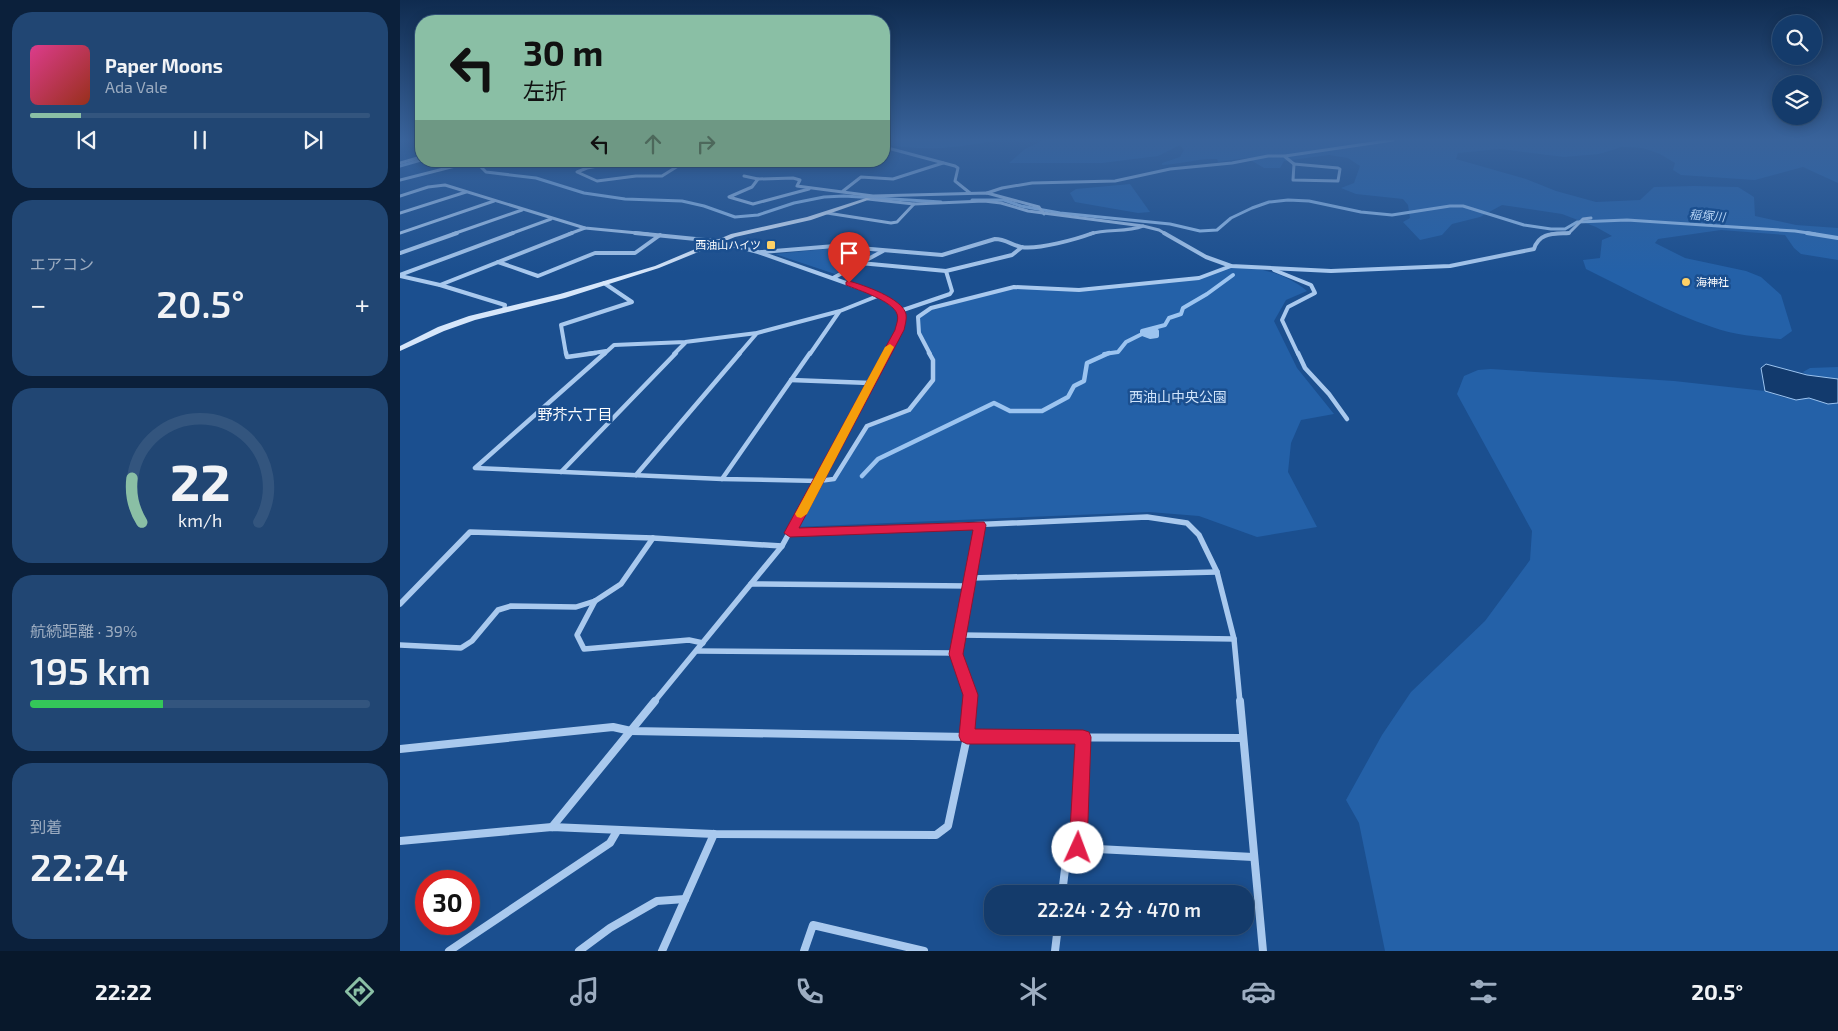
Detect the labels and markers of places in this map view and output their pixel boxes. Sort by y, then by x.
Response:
pin [828,232,870,283]
place label: 西油山ハイツ [695,238,761,251]
marker: 西油山ハイツ [765,239,777,251]
place label: 海神社 [1696,275,1729,288]
marker: 海神社 [1680,276,1692,288]

